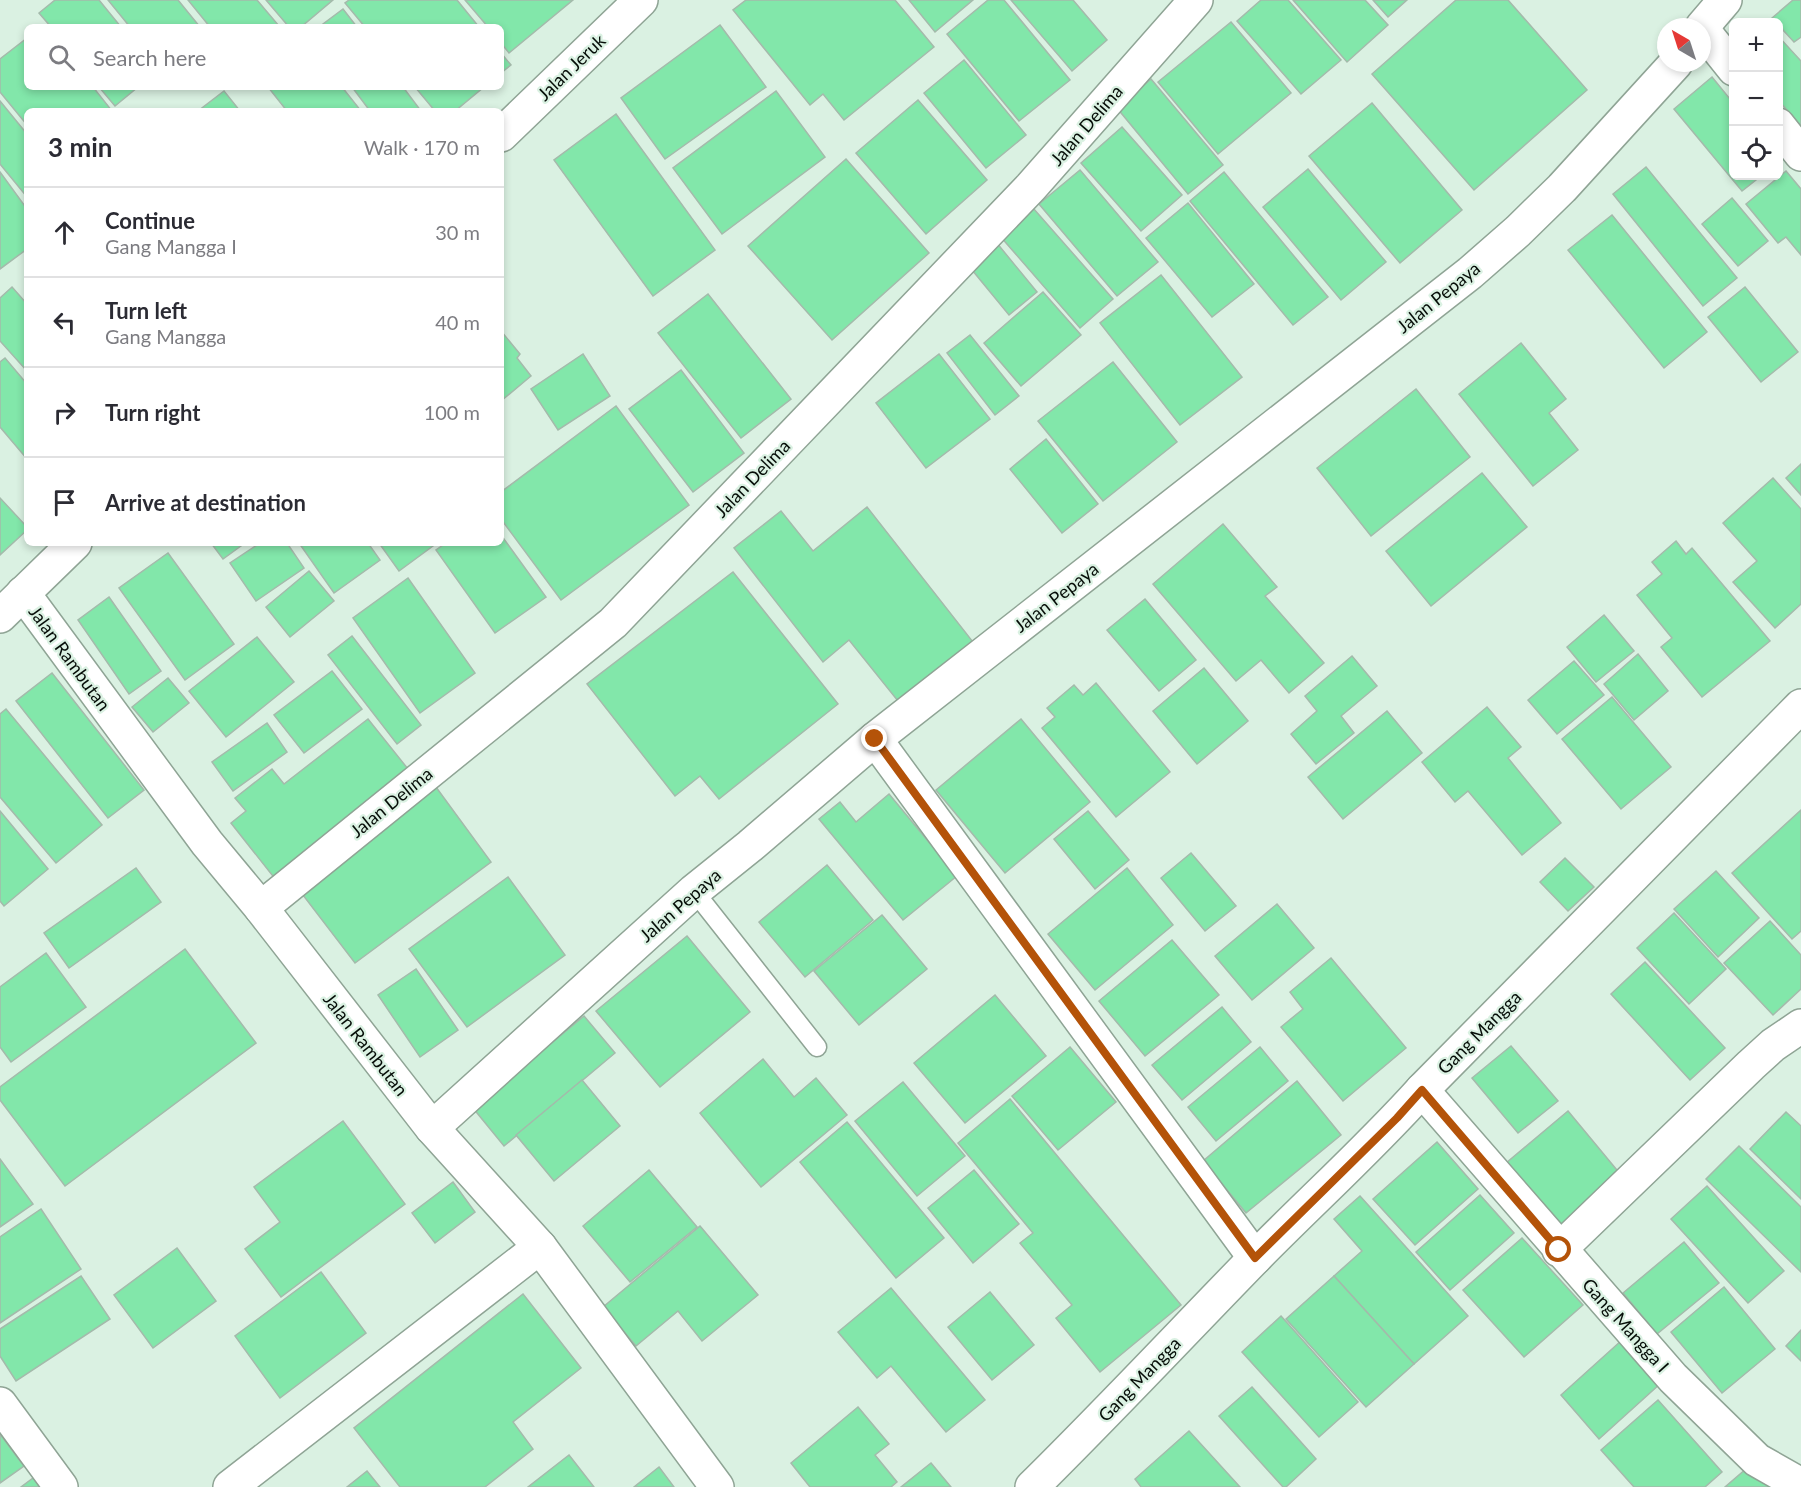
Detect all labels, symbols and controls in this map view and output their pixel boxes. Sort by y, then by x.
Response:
north arrow [1657,18,1711,72]
map controls [1729,18,1783,180]
button: + [1729,18,1783,72]
search box [24,24,504,90]
street label: Jalan Jeruk [532,29,610,105]
icon: search [45,41,78,74]
text: Search here [93,44,206,71]
button: − [1729,72,1783,126]
street label: Jalan Delima [1045,80,1127,170]
button: locate [1729,126,1783,180]
text: 3 min [48,131,112,163]
text: Walk · 170 m [364,135,480,159]
text: Continue [105,207,195,234]
icon: ahead [48,216,81,249]
text: 30 m [435,220,480,244]
text: Gang Mangga I [105,234,237,258]
street label: Jalan Pepaya [1392,257,1484,337]
text: Turn left [105,297,187,324]
icon: left [48,306,81,339]
text: 40 m [435,310,480,334]
text: Gang Mangga [105,324,226,348]
icon: right [48,396,81,429]
text: Turn right [105,399,200,426]
text: 100 m [424,400,480,424]
street label: Jalan Delima [710,435,794,521]
icon: arrive [48,486,81,519]
text: Arrive at destination [105,489,306,516]
street label: Jalan Pepaya [1010,557,1102,637]
street label: Jalan Rambutan [25,601,115,715]
route end [861,725,887,751]
street label: Jalan Delima [345,762,437,842]
street label: Jalan Pepaya [635,864,725,946]
street label: Gang Mangga [1433,986,1525,1078]
street label: Jalan Rambutan [319,988,413,1100]
route start [1545,1236,1571,1262]
street label: Gang Mangga I [1578,1274,1674,1376]
street label: Gang Mangga [1093,1332,1185,1426]

